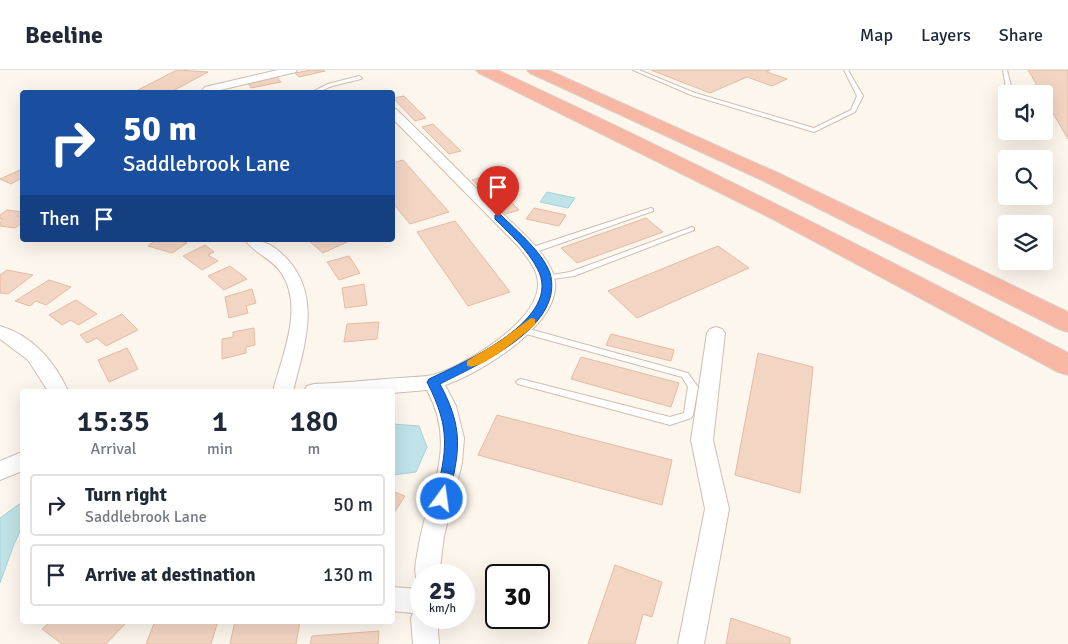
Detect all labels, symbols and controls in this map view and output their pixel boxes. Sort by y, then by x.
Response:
text: Beeline [25,20,103,50]
text: Map [860,24,893,46]
text: Layers [921,24,971,46]
text: Share [999,24,1043,46]
map controls [998,85,1053,270]
button: sound [998,85,1053,140]
text: 50 m [123,107,197,150]
icon: right [40,110,105,175]
text: Saddlebrook Lane [123,150,290,177]
button: search [998,150,1053,205]
pin [477,166,519,217]
icon: arrive [484,173,512,201]
icon: arrive [90,205,118,233]
text: Then [40,207,80,231]
button: layers [998,215,1053,270]
text: 15:35 [77,403,150,440]
text: 1 [212,403,228,440]
text: 180 [290,403,338,440]
text: Arrival [90,439,136,459]
text: min [207,439,233,459]
text: m [307,439,320,459]
position arrow [415,472,467,524]
text: Turn right [85,483,167,507]
icon: right [42,491,70,519]
text: 50 m [333,493,373,517]
text: Saddlebrook Lane [85,507,207,527]
icon: arrive [42,561,70,589]
text: Arrive at destination [85,563,256,587]
text: 130 m [323,563,373,587]
speed limit sign: 30 [485,564,550,629]
text: 25 [429,575,456,606]
text: km/h [429,601,456,616]

